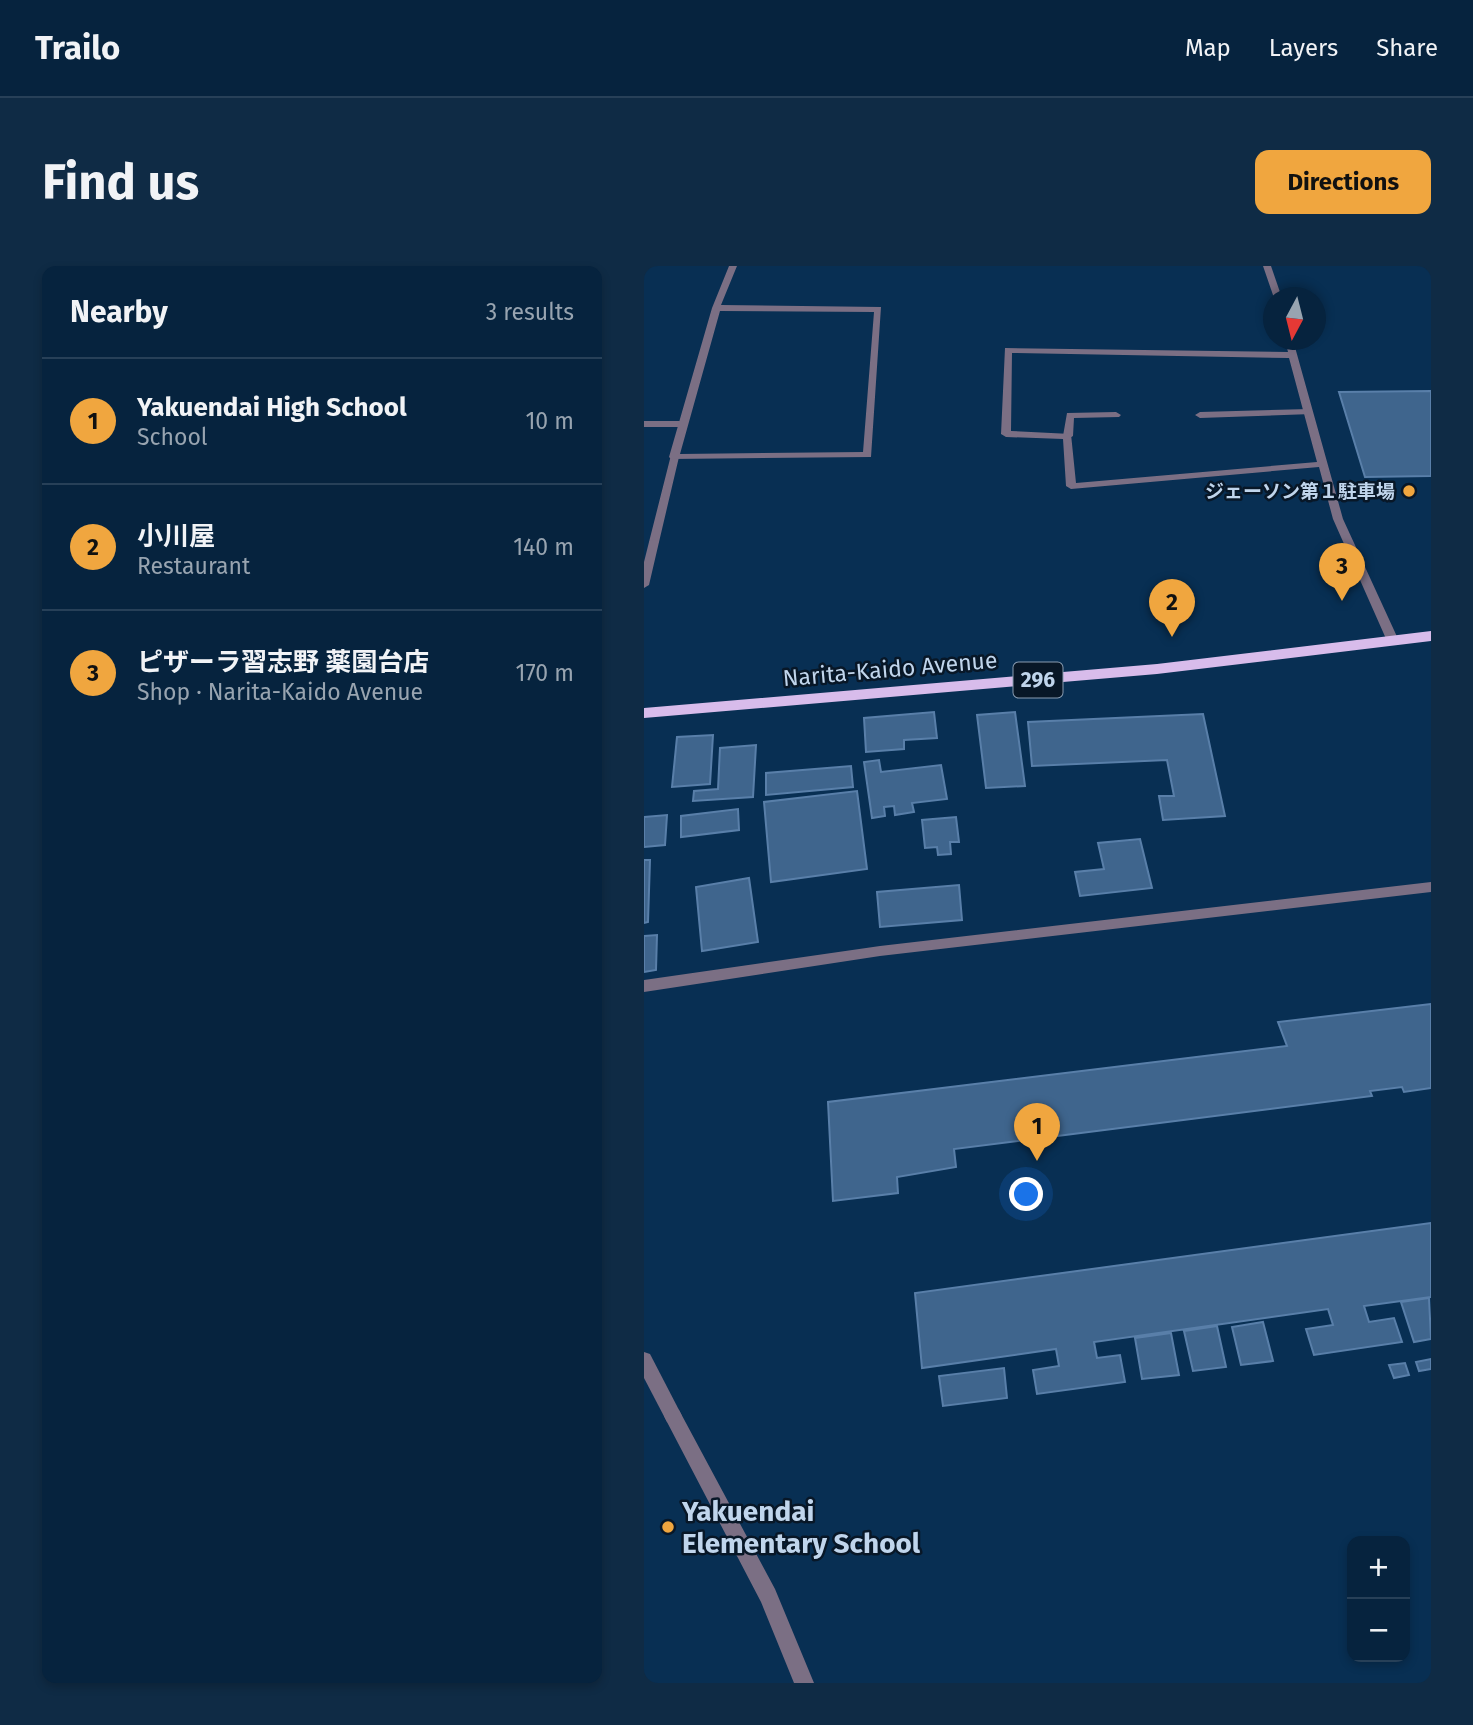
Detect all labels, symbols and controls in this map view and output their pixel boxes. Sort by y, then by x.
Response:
text: Trailo [35,28,120,68]
text: Map [1185,34,1231,62]
text: Layers [1269,34,1338,62]
text: Share [1376,34,1438,62]
button: Directions [1255,150,1431,214]
text: Find us [42,153,199,212]
north arrow [1263,287,1326,350]
text: Nearby [70,294,168,330]
text: 3 results [486,298,574,326]
text: Yakuendai High School [137,392,407,423]
text: 1 [88,407,98,435]
text: 10 m [525,407,574,435]
text: School [137,423,208,451]
place label: ジェーソン第１駐車場 [1205,480,1395,503]
marker: ジェーソン第１駐車場 [1401,483,1417,499]
text: 小川屋 [137,521,215,552]
text: 2 [87,533,99,561]
text: 140 m [513,533,574,561]
pin: 3 [1319,543,1365,601]
text: Restaurant [137,552,250,580]
pin: 2 [1149,579,1195,637]
street label: Narita-Kaido Avenue [782,646,998,692]
text: ピザーラ習志野 薬園台店 [137,647,429,678]
text: 3 [87,659,99,687]
text: 170 m [515,659,574,687]
road number: 296 [1014,662,1062,698]
text: Shop · Narita-Kaido Avenue [137,678,423,706]
pin: 1 [1014,1103,1060,1161]
your location [1009,1177,1043,1211]
place label: Yakuendai Elementary School [681,1495,921,1560]
marker: Yakuendai Elementary School [660,1519,676,1535]
map controls [1347,1536,1410,1662]
button: + [1347,1536,1410,1599]
button: − [1347,1599,1410,1662]

